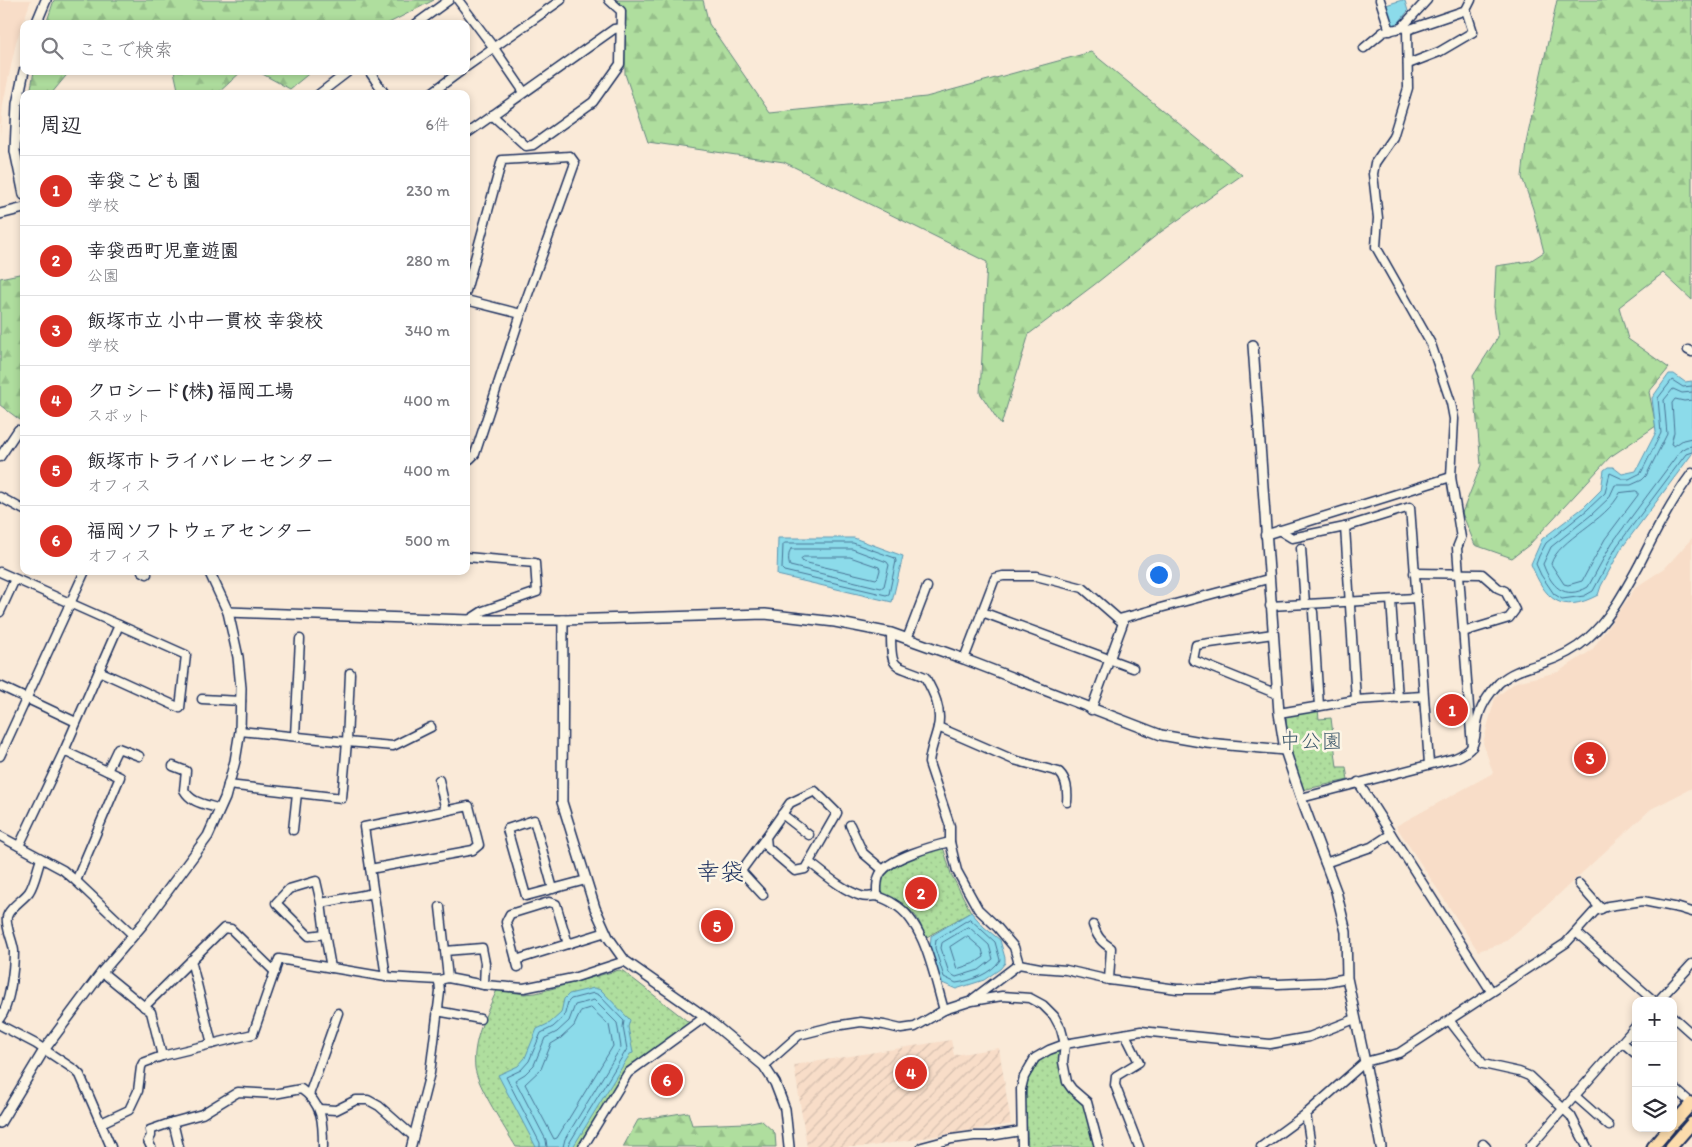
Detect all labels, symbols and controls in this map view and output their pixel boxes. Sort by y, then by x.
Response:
search box [20,20,470,75]
icon: search [38,34,66,62]
text: ここで検索 [78,38,173,61]
text: 周辺 [40,112,82,137]
text: 6件 [426,115,450,134]
text: 幸袋こども園 [87,169,201,192]
text: 1 [52,181,60,200]
text: 230 m [406,181,450,200]
text: 学校 [87,196,119,215]
text: 幸袋西町児童遊園 [87,239,239,262]
text: 2 [52,251,60,270]
text: 280 m [406,251,450,270]
text: 公園 [87,266,119,285]
text: 飯塚市立 小中一貫校 幸袋校 [87,309,324,332]
text: 3 [52,321,60,340]
text: 340 m [405,321,450,340]
text: 学校 [87,336,119,355]
text: クロシード(株) 福岡工場 [87,379,294,402]
text: 4 [51,391,61,410]
text: 400 m [404,391,450,410]
text: スポット [87,406,151,425]
text: 飯塚市トライバレーセンター [87,449,334,472]
text: 5 [52,461,60,480]
text: 400 m [404,461,450,480]
text: オフィス [87,476,151,495]
text: 福岡ソフトウェアセンター [87,519,313,542]
text: 6 [52,531,60,550]
text: 500 m [405,531,450,550]
text: オフィス [87,546,151,565]
your location [1146,562,1172,588]
pin: 1 [1436,691,1468,729]
park label: 中公園 [1280,728,1343,753]
pin: 3 [1574,739,1606,777]
district label: 幸袋 [696,857,744,886]
pin: 2 [905,874,937,912]
pin: 5 [701,907,733,945]
map controls [1632,997,1677,1132]
button: + [1632,997,1677,1042]
button: − [1632,1042,1677,1087]
pin: 4 [895,1054,927,1092]
pin: 6 [651,1061,683,1099]
button: layers [1632,1087,1677,1132]

